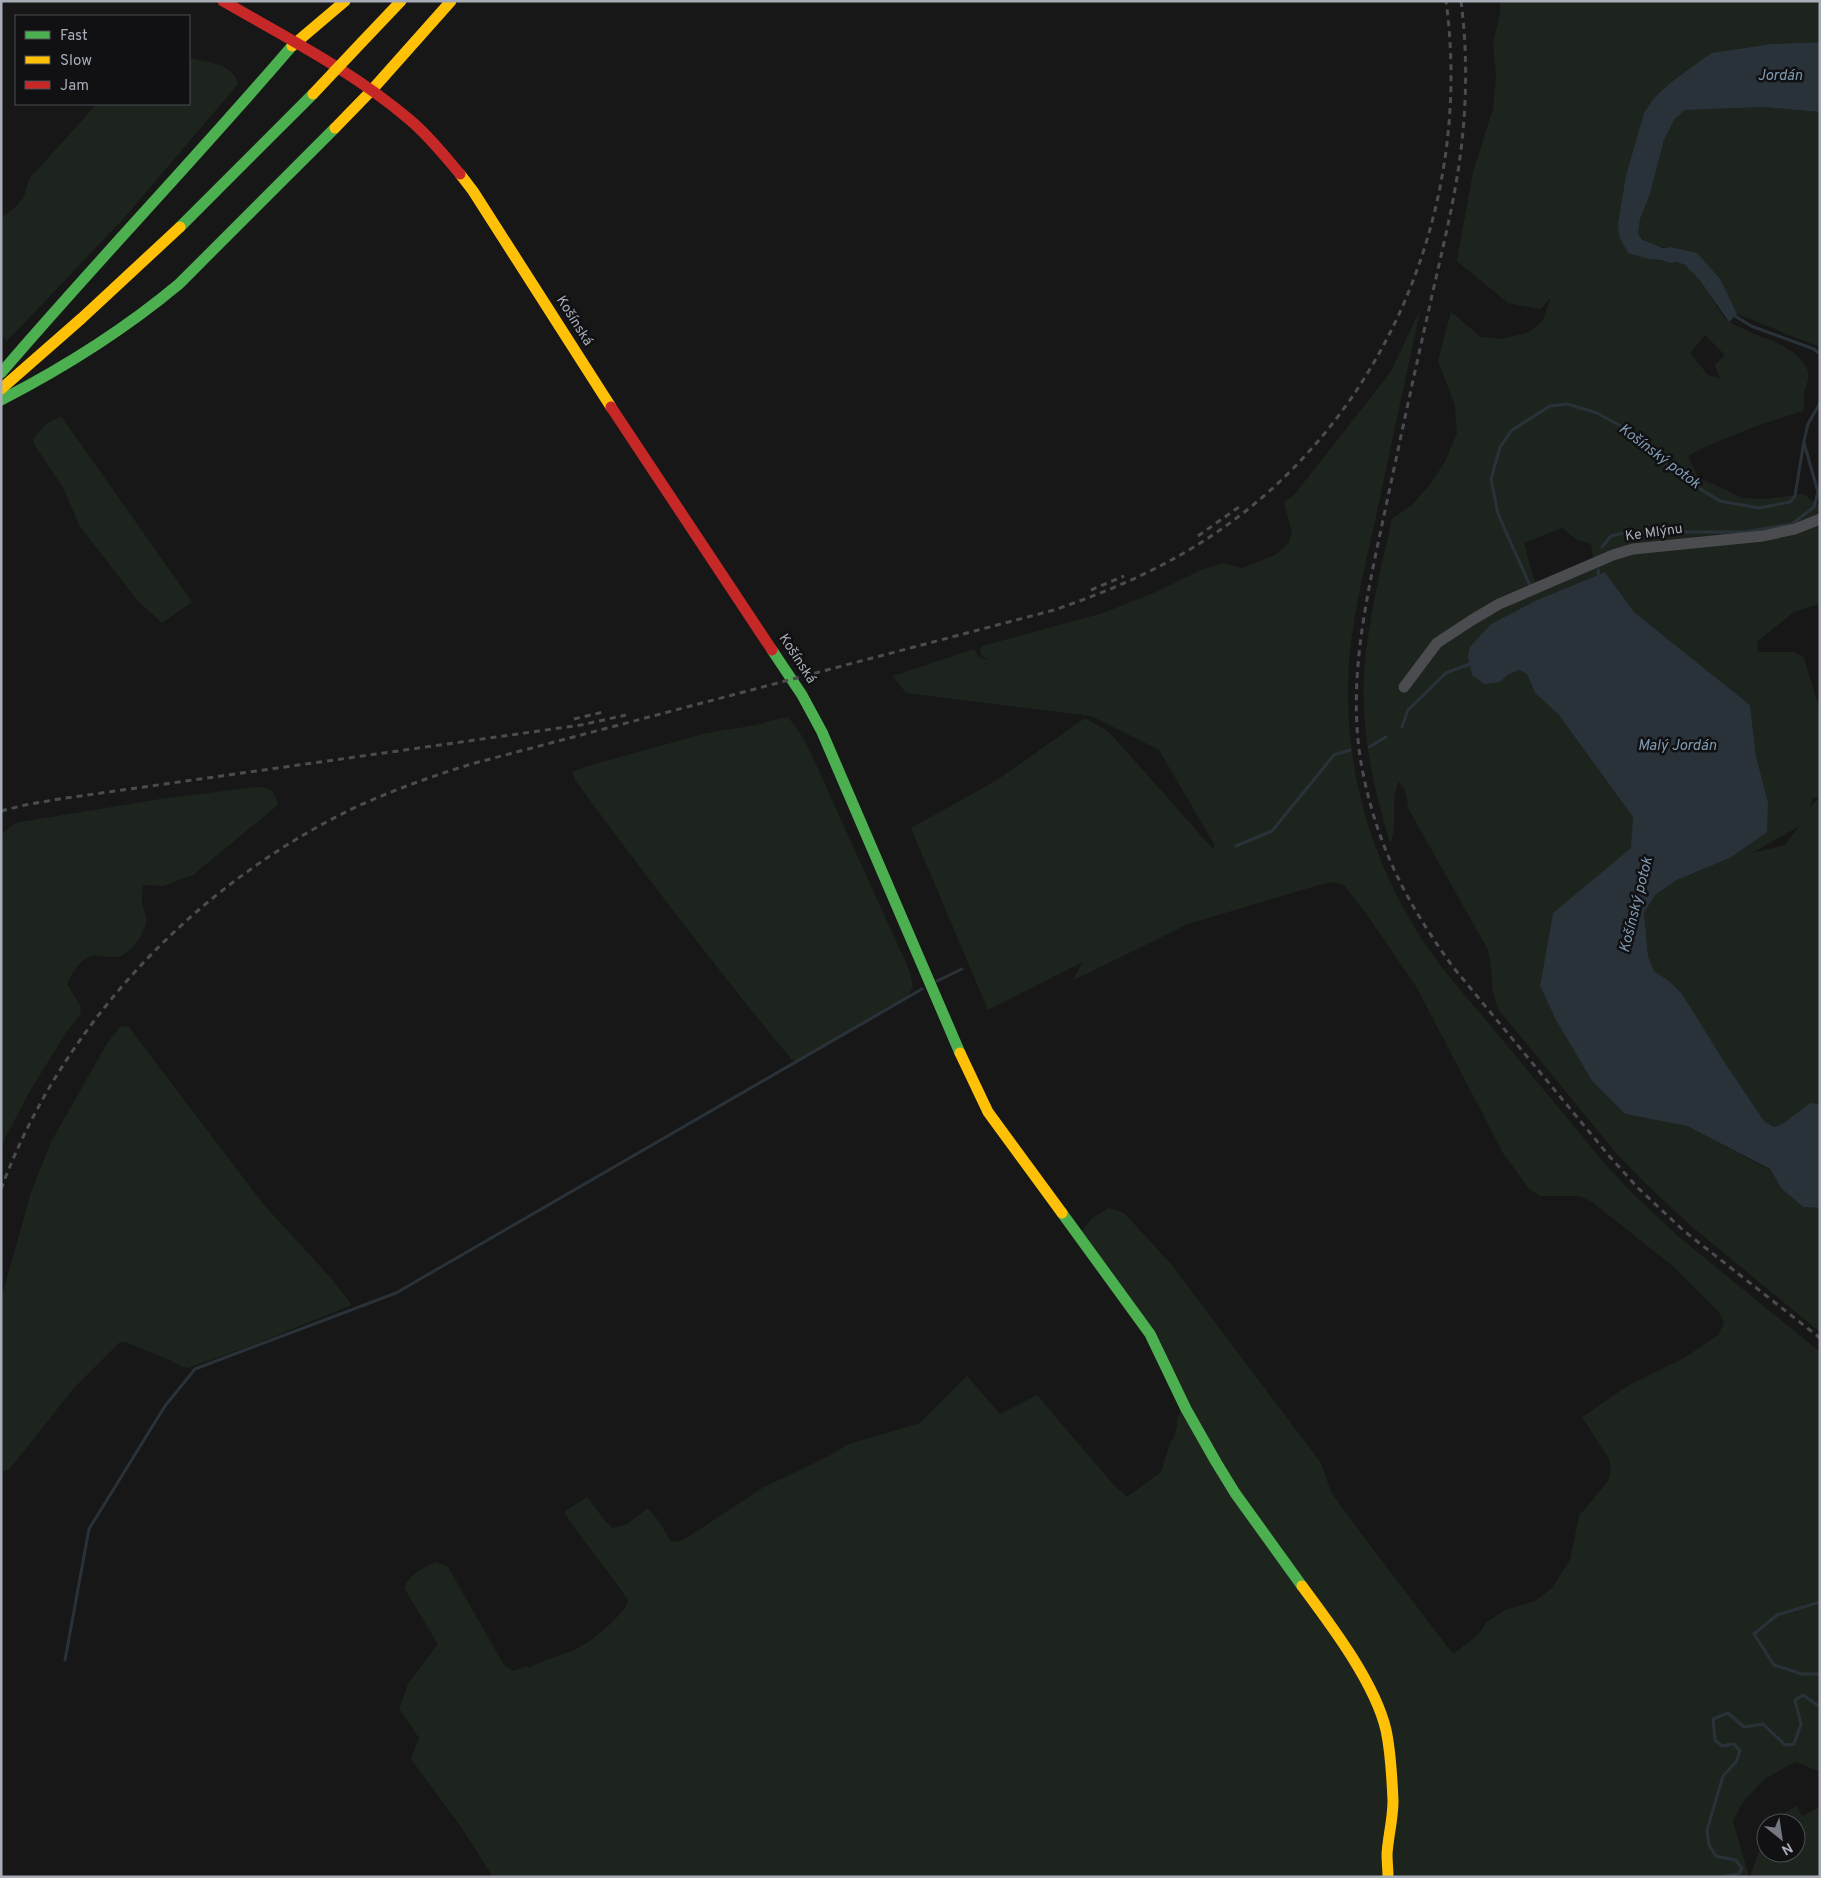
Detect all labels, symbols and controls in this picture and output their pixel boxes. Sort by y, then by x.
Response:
legend [15,15,190,105]
text: Fast [60,27,88,46]
text: Slow [60,52,92,71]
water label: Jordán [1758,67,1802,86]
text: Jam [60,77,89,96]
street label: Košínská [552,293,596,349]
water label: Košínský potok [1614,420,1704,494]
street label: Ke Mlýnu [1624,521,1684,545]
street label: Košínská [775,631,819,687]
water label: Malý Jordán [1638,737,1716,756]
water label: Košínský potok [1616,855,1658,955]
north arrow [1756,1813,1806,1863]
text: N [1778,1838,1795,1858]

